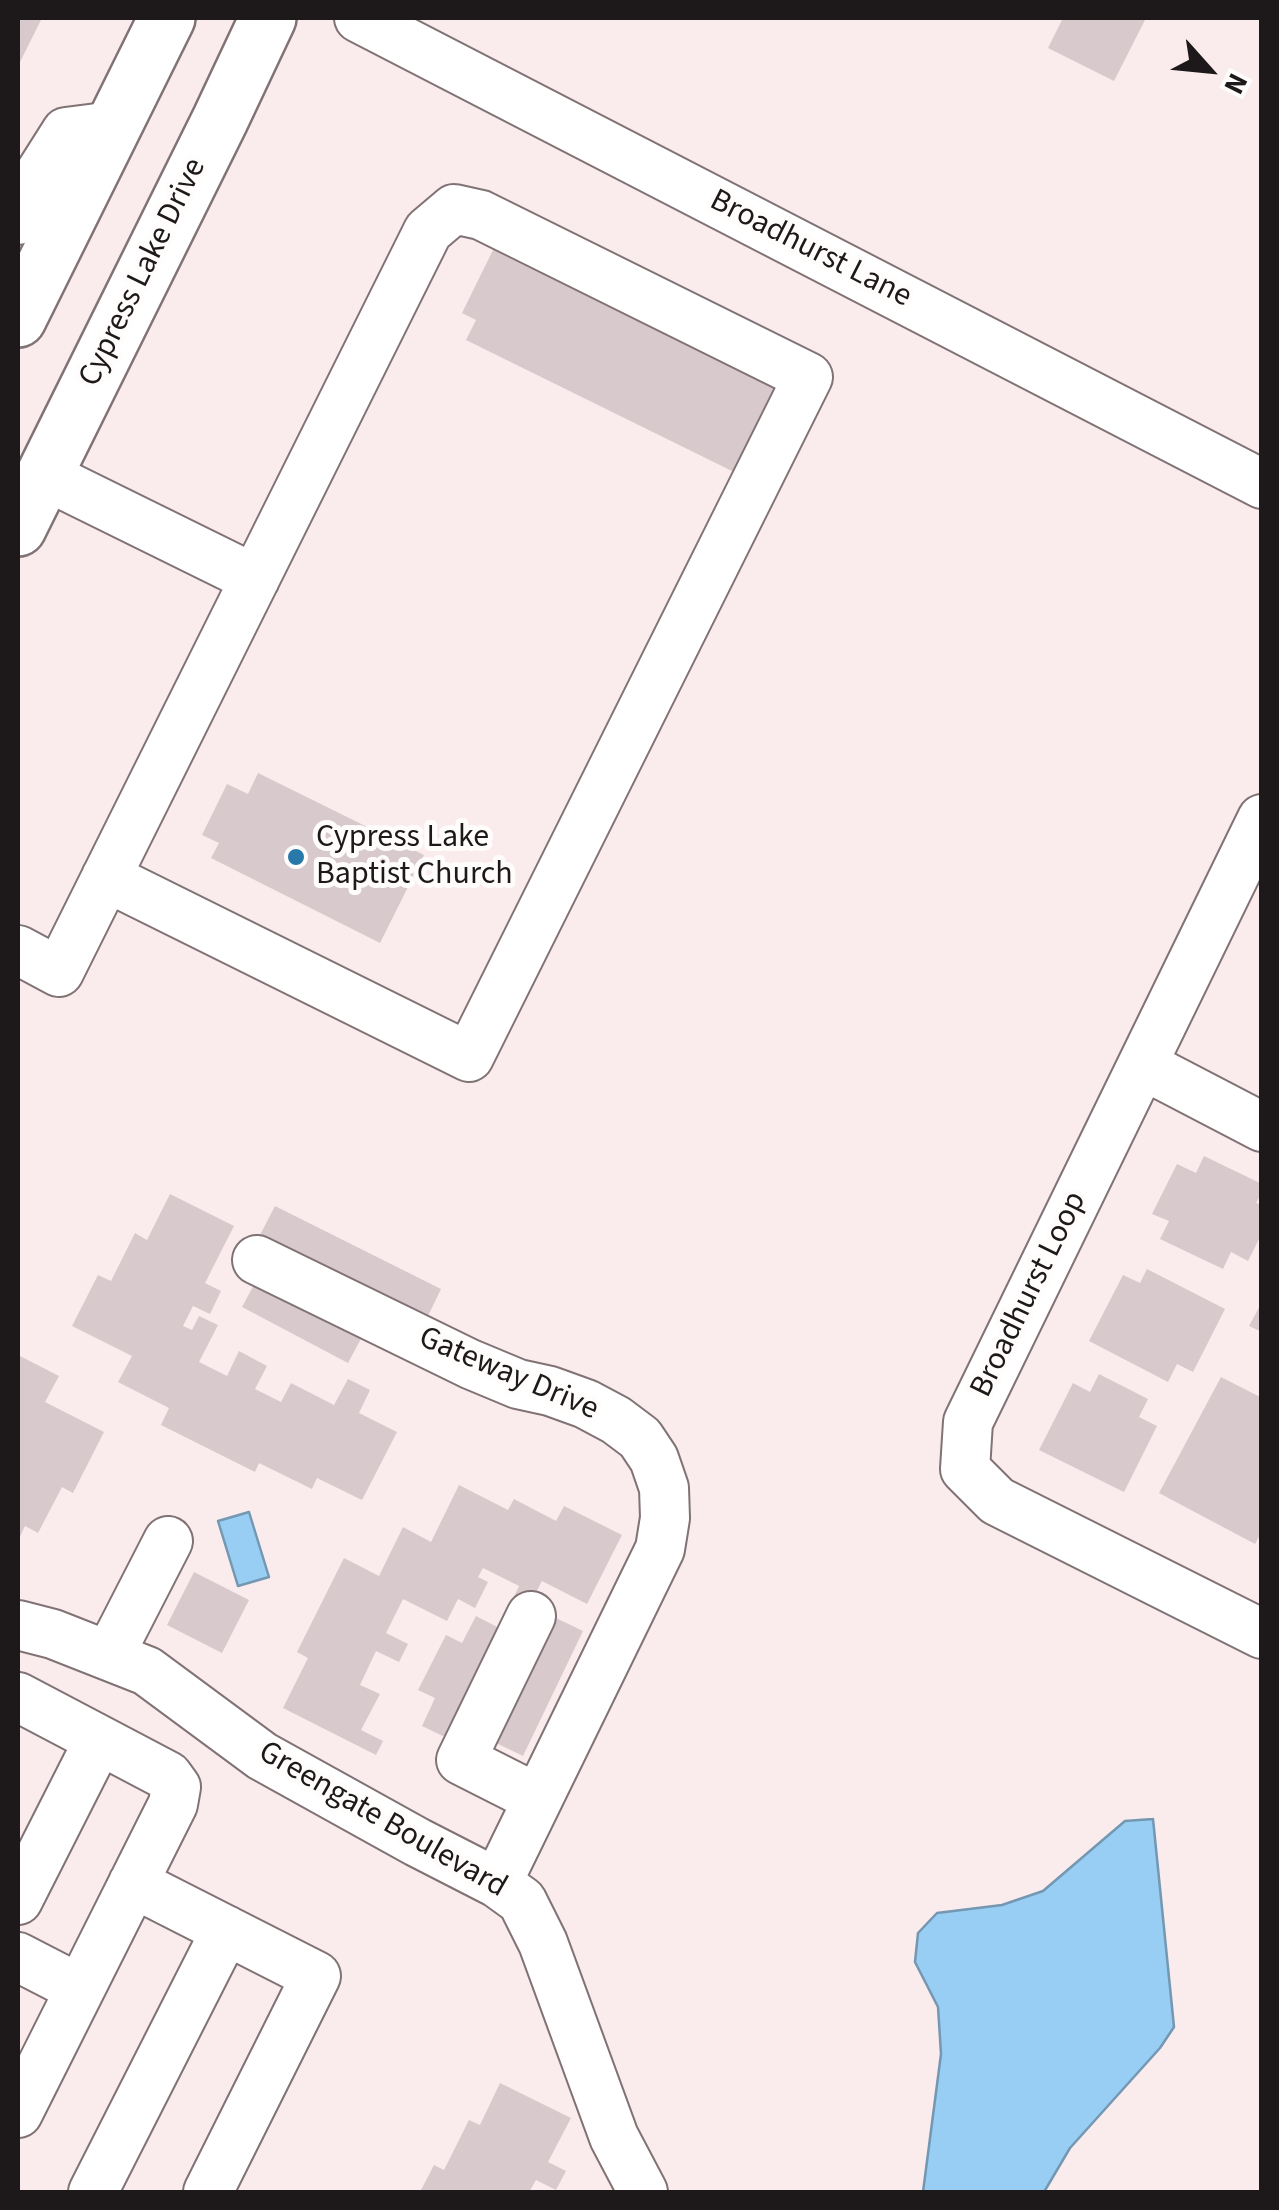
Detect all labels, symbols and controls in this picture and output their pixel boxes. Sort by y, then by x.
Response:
north arrow [1159,20,1259,120]
text: N [1214,66,1258,101]
street label: Cypress Lake Drive [72,153,216,393]
street label: Broadhurst Lane [703,183,917,317]
place label: Cypress Lake Baptist Church [316,820,513,895]
marker: Cypress Lake Baptist Church [285,846,307,868]
street label: Broadhurst Loop [964,1186,1096,1404]
street label: Gateway Drive [412,1320,604,1430]
street label: Greengate Boulevard [251,1734,513,1908]

